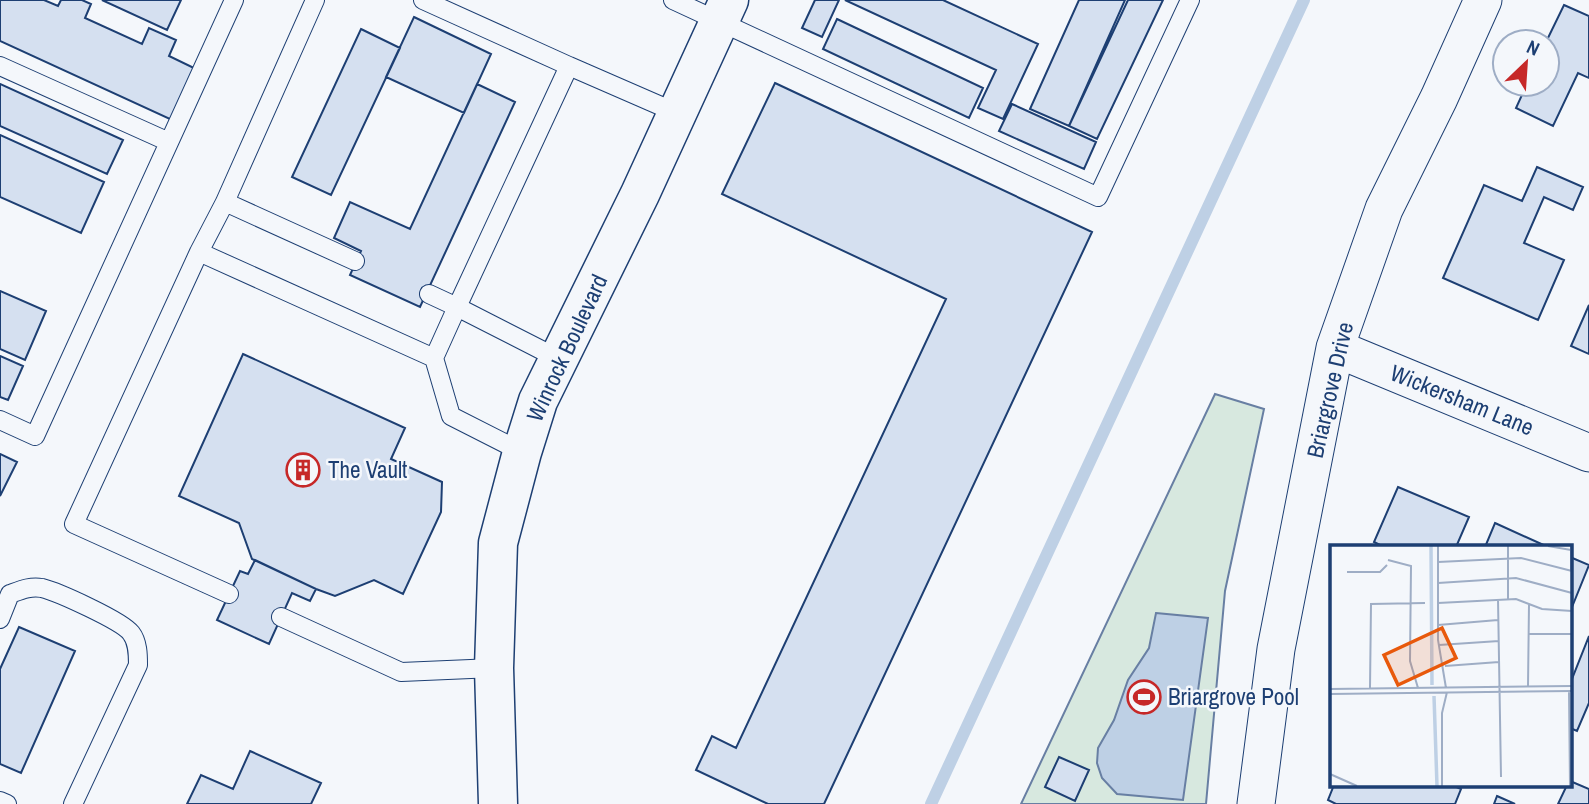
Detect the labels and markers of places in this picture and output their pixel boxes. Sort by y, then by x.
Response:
building icon: The Vault [284,451,322,489]
place label: The Vault [328,454,407,485]
sports icon: Briargrove Pool [1125,678,1163,716]
place label: Briargrove Pool [1168,681,1299,712]

